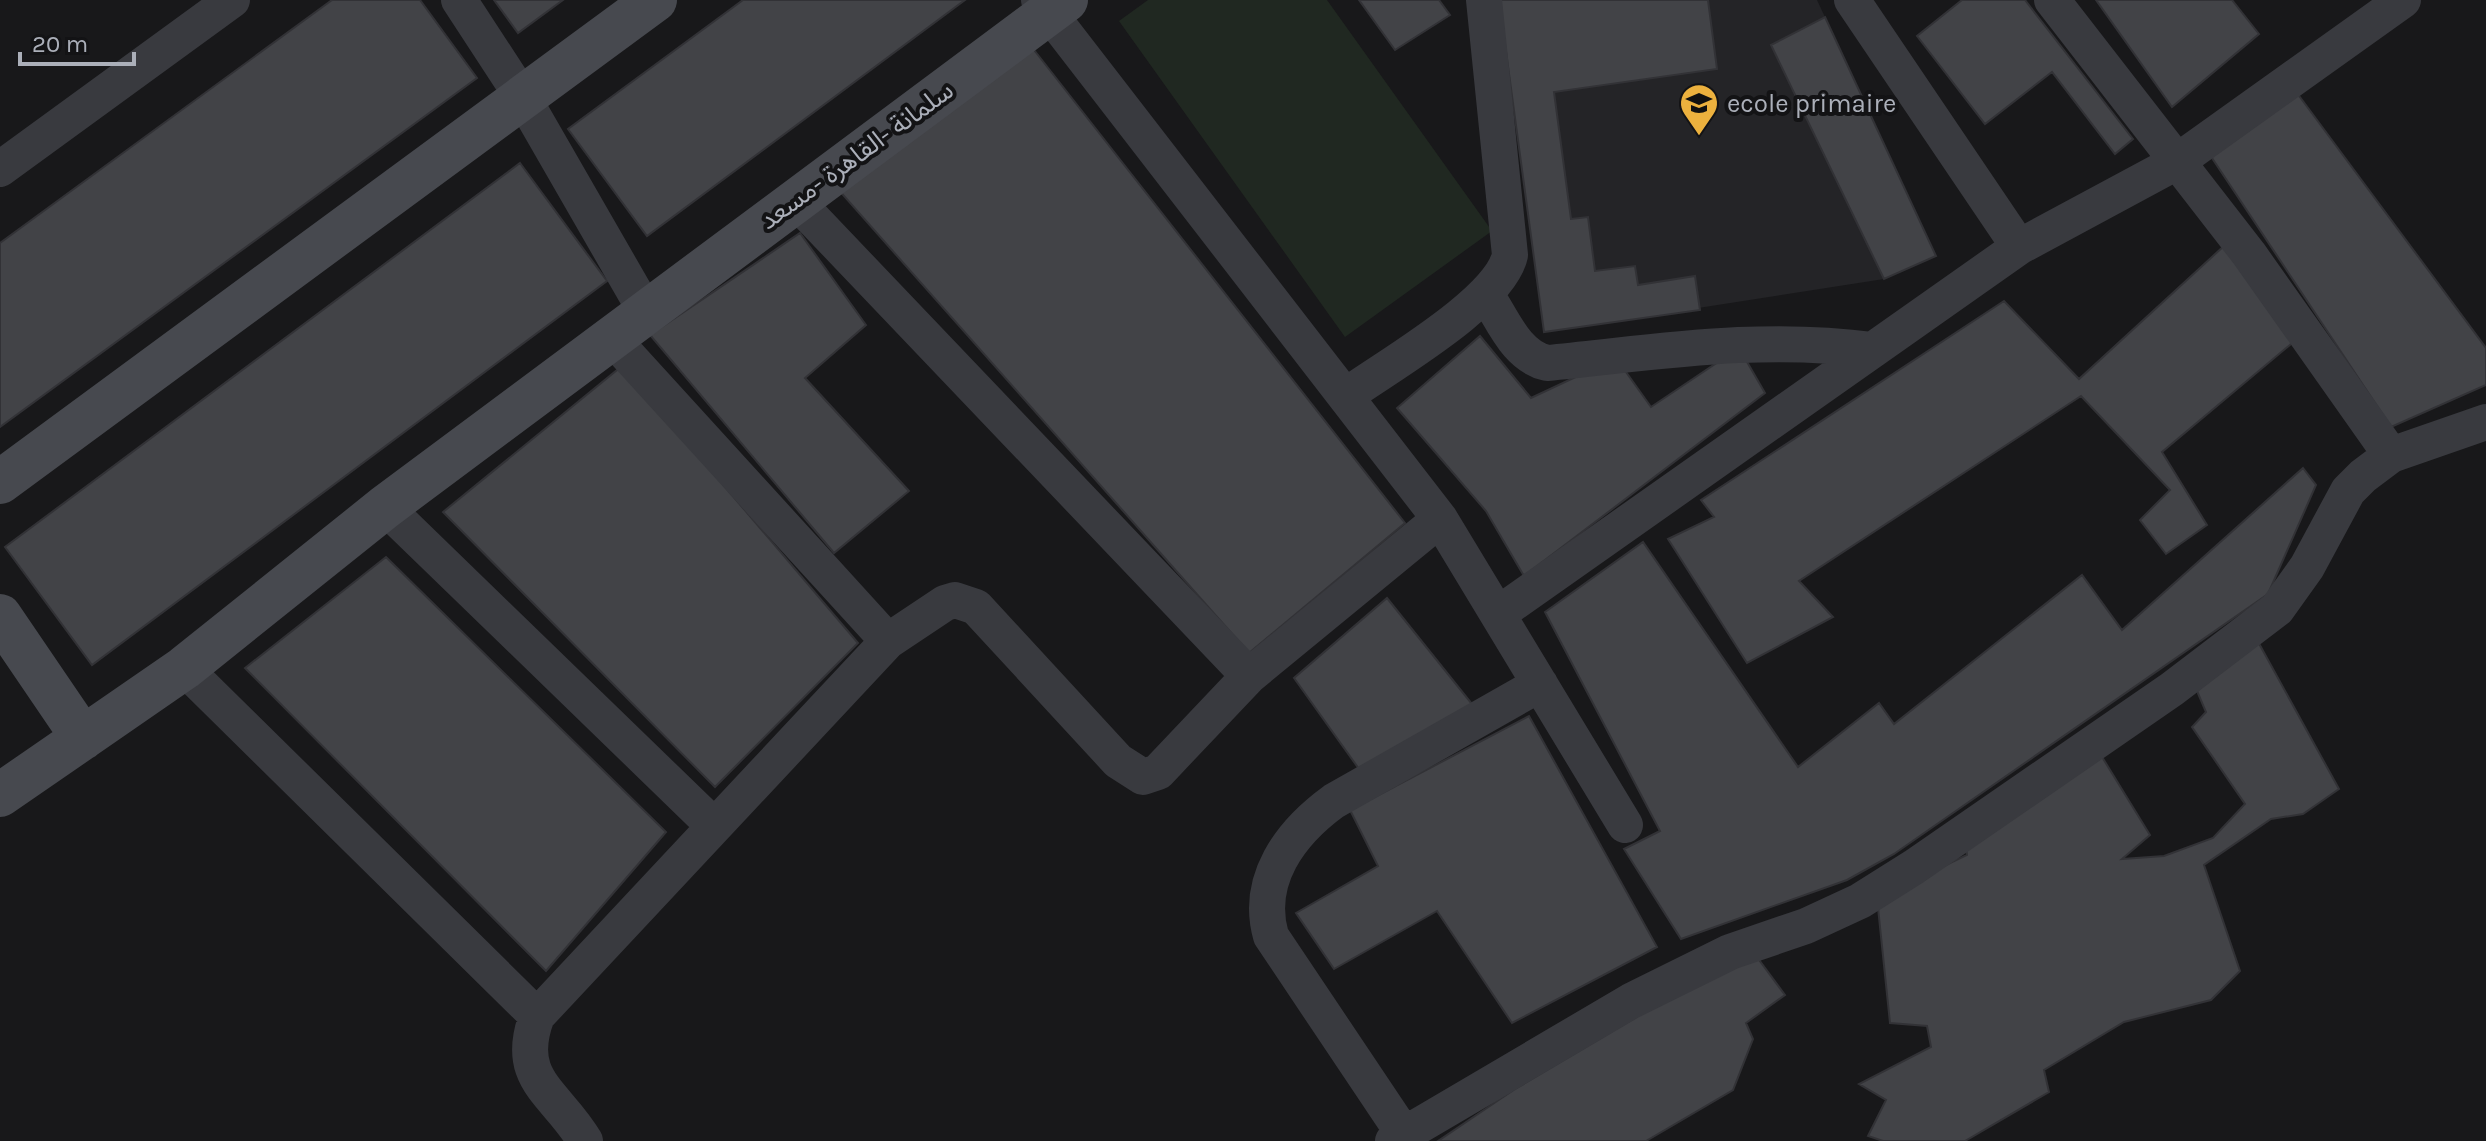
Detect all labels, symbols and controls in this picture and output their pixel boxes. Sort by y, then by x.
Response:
scale bar [20,16,134,66]
text: 20 m [32,30,88,58]
street label: سلمانة -القاهرة -مسعد [753,75,959,236]
school or university icon: ecole primaire [1678,82,1720,137]
place label: ecole primaire [1727,88,1896,119]

